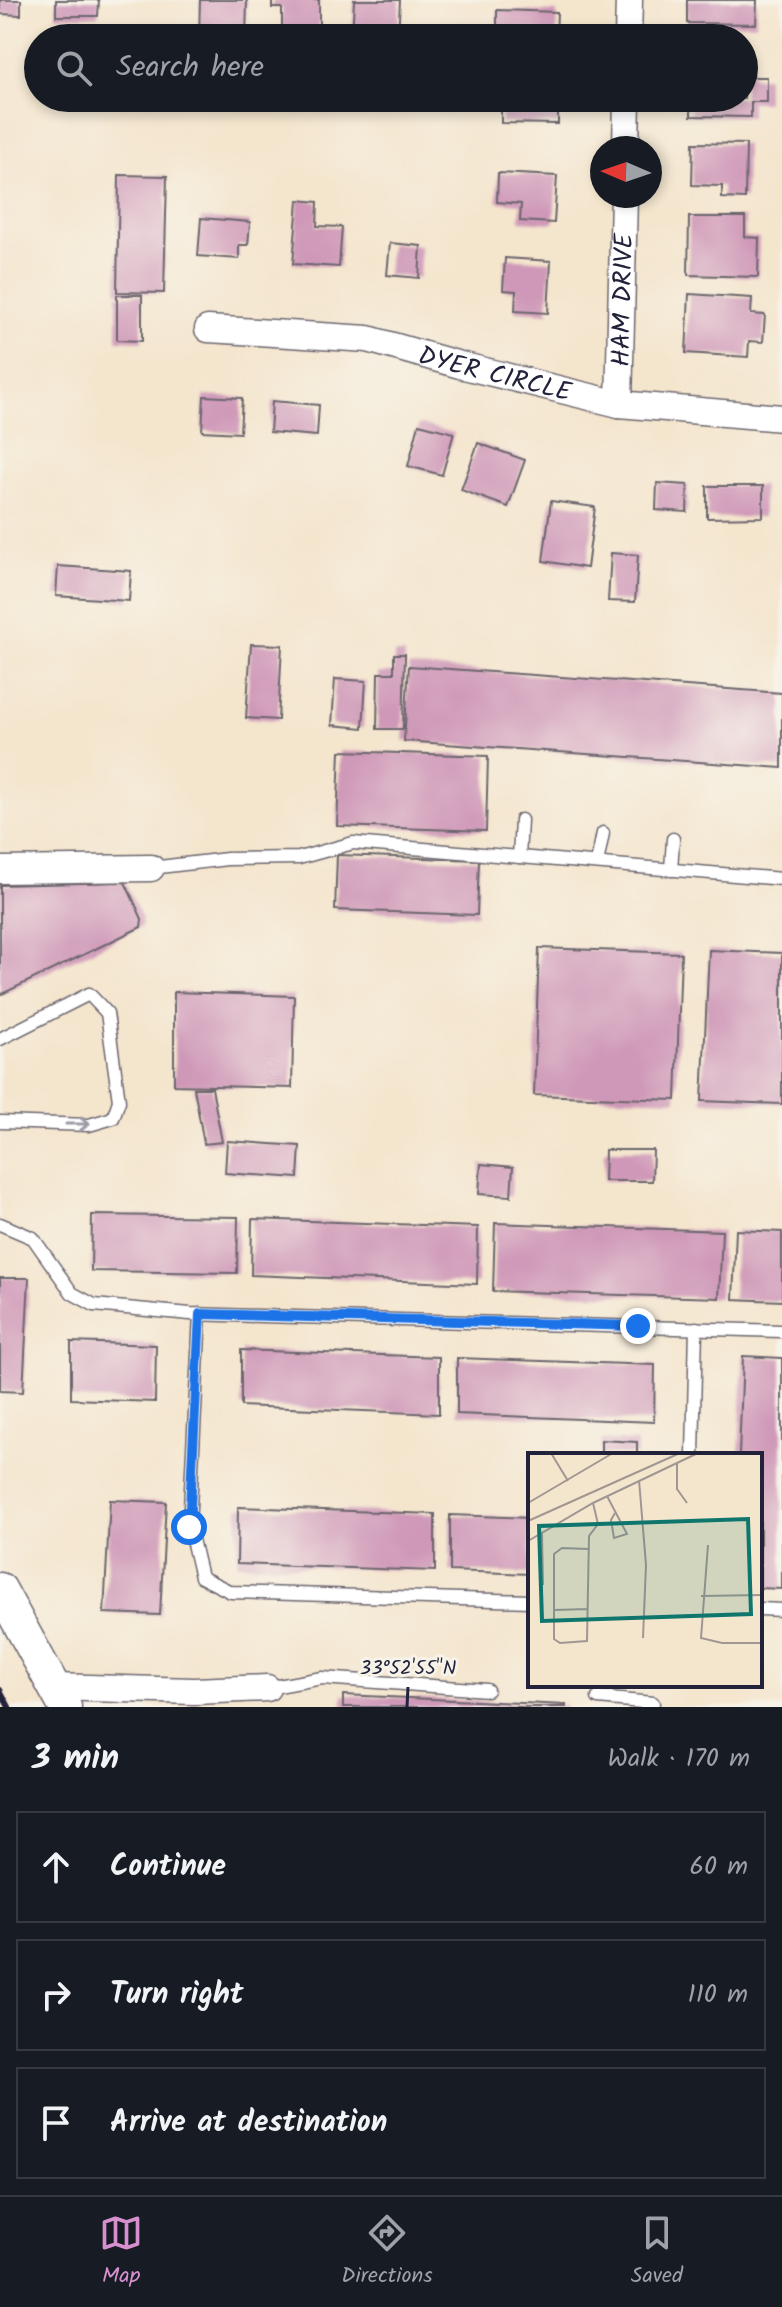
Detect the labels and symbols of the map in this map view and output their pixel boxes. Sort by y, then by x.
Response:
north arrow [590,136,662,208]
street label: HAM DRIVE [601,232,646,367]
street label: DYER CIRCLE [413,335,576,415]
one-way arrow [64,1116,91,1132]
route end [620,1308,656,1344]
inset map [528,1453,762,1687]
route start [171,1509,207,1545]
text: 33°52'55"N [360,1653,456,1685]

